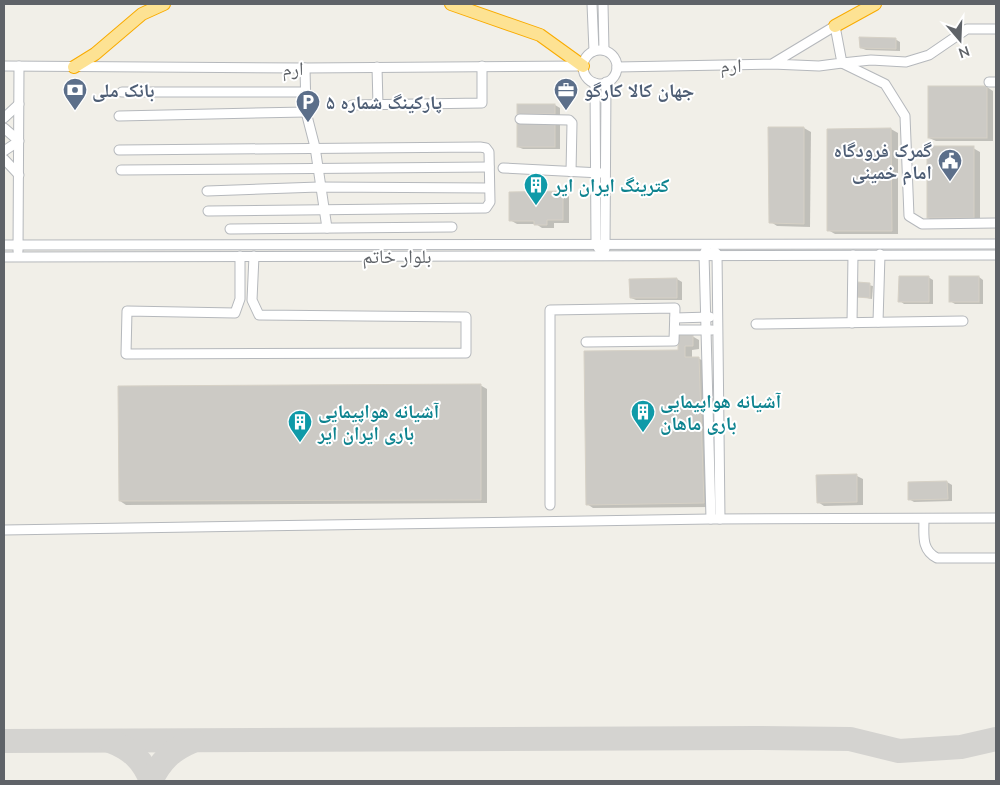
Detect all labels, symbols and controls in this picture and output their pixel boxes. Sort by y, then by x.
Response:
north arrow [935,15,985,65]
text: N [956,42,972,63]
street label: ارم [720,53,742,79]
street label: ارم [282,56,304,82]
bank icon: بانک ملی [62,77,88,111]
office icon: جهان کالا کارگو [553,77,579,111]
place label: بانک ملی [92,78,154,102]
place label: جهان کالا کارگو [584,78,694,102]
parking icon: پارکینگ شماره ۵ [295,89,321,123]
place label: پارکینگ شماره ۵ [326,90,442,114]
place label: گمرک فرودگاه امام خمینی [834,138,933,186]
public building icon: گمرک فرودگاه امام خمینی [937,148,963,182]
building icon: کترینگ ایران ایر [523,172,549,206]
place label: کترینگ ایران ایر [553,173,670,197]
street label: بلوار خاتم [362,244,432,269]
place label: آشیانه هواپیمایی باری ماهان [660,389,782,435]
place label: آشیانه هواپیمایی باری ایران ایر [317,399,440,445]
building icon: آشیانه هواپیمایی باری ماهان [630,399,656,433]
building icon: آشیانه هواپیمایی باری ایران ایر [287,409,313,443]

